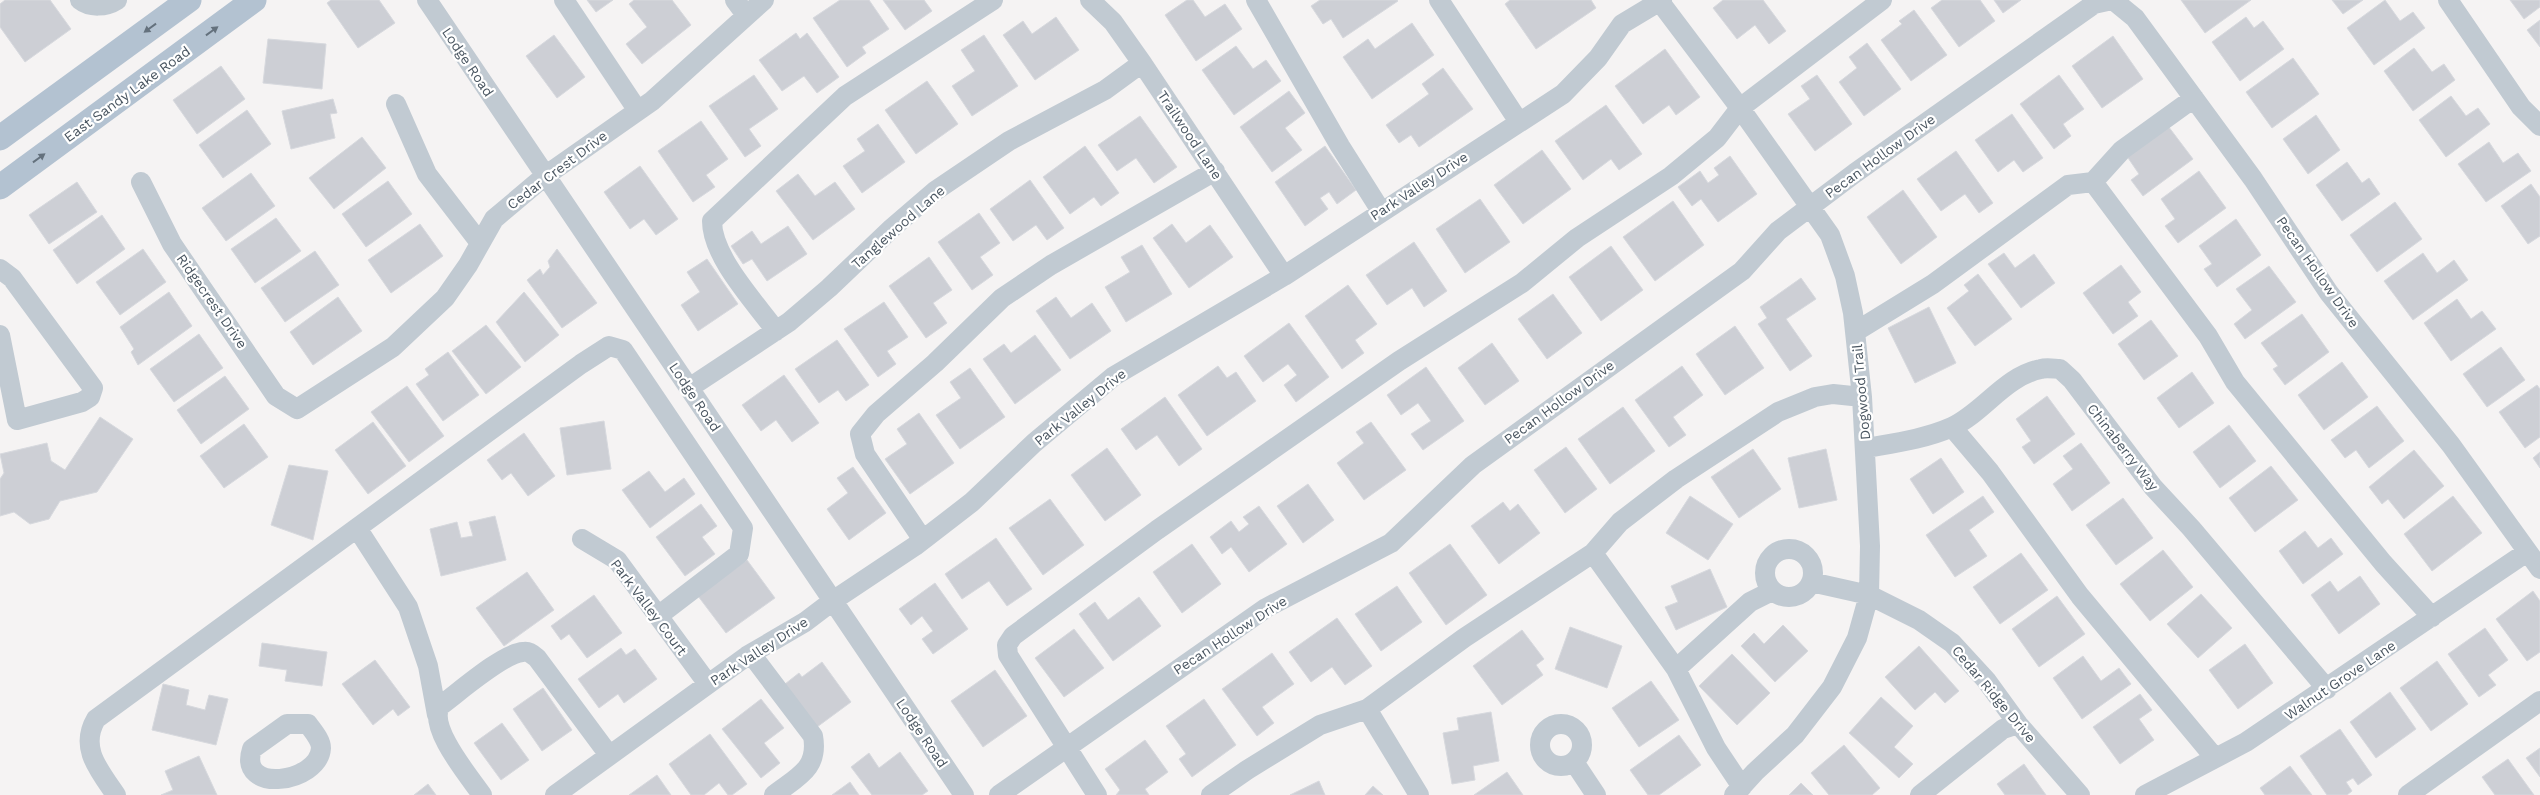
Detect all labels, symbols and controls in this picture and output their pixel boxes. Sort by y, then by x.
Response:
one-way arrow [143,23,156,33]
street label: Lodge Road [439,24,497,100]
one-way arrow [205,25,218,36]
street label: East Sandy Lake Road [61,43,193,145]
street label: Trailwood Lane [1154,88,1226,182]
street label: Pecan Hollow Drive [1822,111,1938,201]
street label: Cedar Crest Drive [504,127,610,213]
street label: Park Valley Drive [1367,149,1471,223]
one-way arrow [32,153,45,164]
street label: Tanglewood Lane [848,182,948,272]
street label: Pecan Hollow Drive [2274,213,2362,331]
street label: Ridgecrest Drive [173,251,251,351]
street label: Dogwood Trail [1849,343,1873,441]
street label: Pecan Hollow Drive [1501,357,1617,447]
street label: Lodge Road [666,359,724,435]
street label: Park Valley Drive [1031,365,1129,449]
street label: Chinaberry Way [2084,400,2162,494]
street label: Park Valley Court [608,556,690,658]
street label: Pecan Hollow Drive [1170,592,1290,678]
street label: Park Valley Drive [707,614,811,688]
street label: Walnut Grove Lane [2282,637,2398,723]
street label: Cedar Ridge Drive [1949,642,2039,746]
street label: Lodge Road [893,695,951,771]

